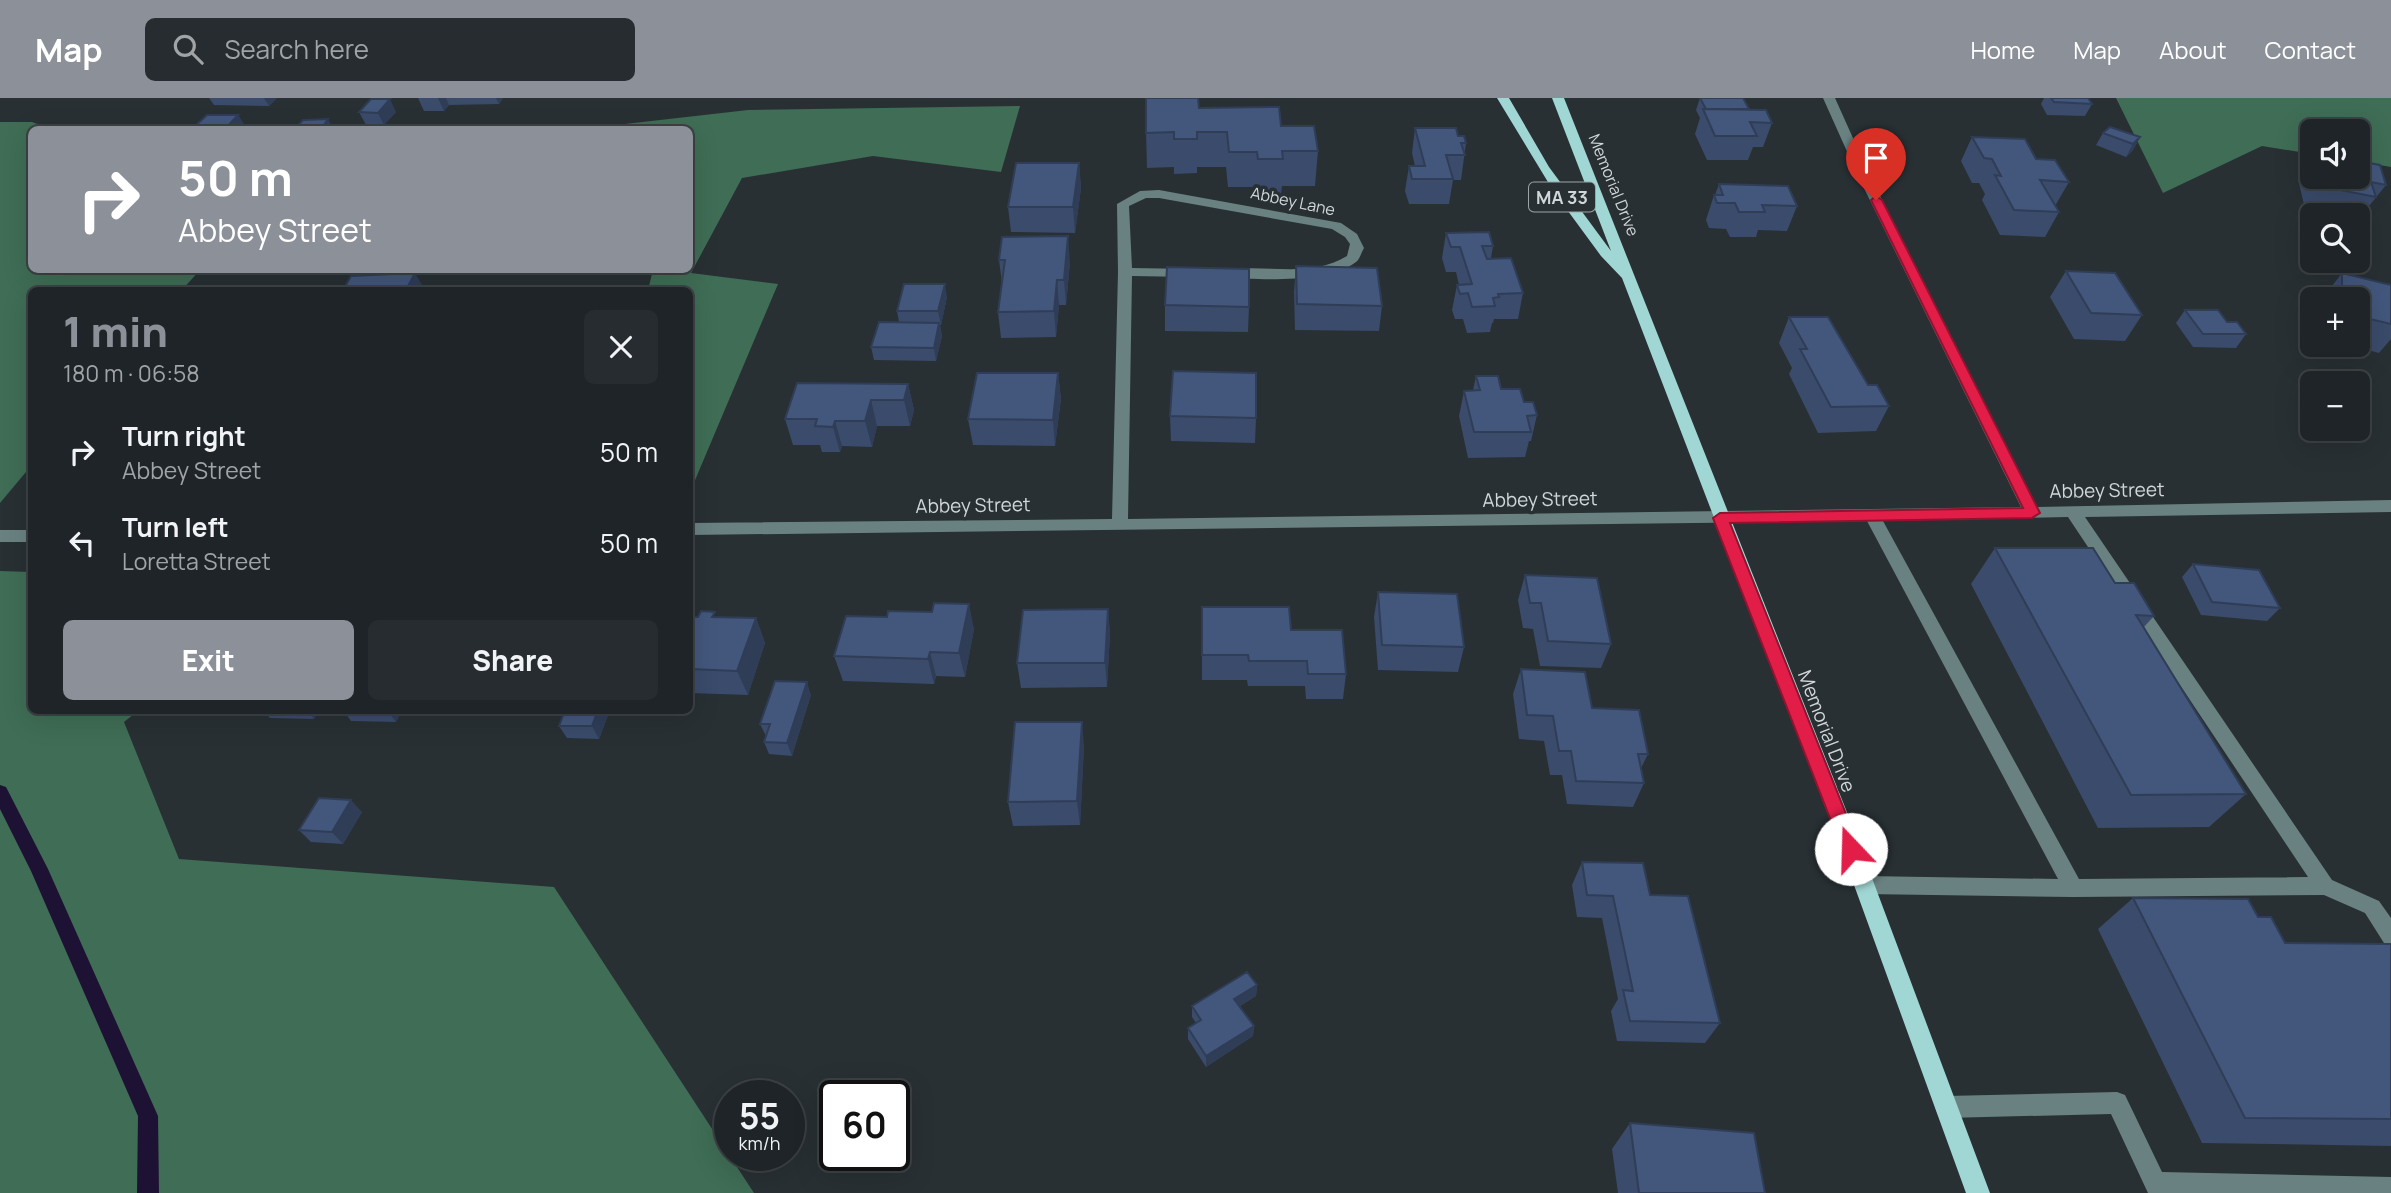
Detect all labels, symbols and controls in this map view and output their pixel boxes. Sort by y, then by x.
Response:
search box [145,18,635,81]
text: Map [35,27,103,72]
icon: search [169,30,207,68]
text: Search here [225,31,369,67]
text: Home [1970,33,2035,66]
text: Map [2073,33,2121,66]
text: About [2159,33,2227,66]
text: Contact [2265,33,2356,66]
map controls [2300,119,2370,441]
button: sound [2300,119,2370,189]
pin [1846,128,1906,200]
street label: Memorial Drive [1584,131,1644,239]
icon: arrive [1857,139,1895,177]
text: 50 m [178,144,293,211]
icon: right [63,154,154,245]
street label: Abbey Lane [1249,181,1337,221]
road number: MA 33 [1529,182,1595,212]
button: search [2300,203,2370,273]
text: Abbey Street [178,208,372,252]
button: + [2300,287,2370,357]
text: 1 min [63,302,168,360]
button: close [584,310,658,384]
text: 180 m · 06:58 [63,357,200,389]
button: − [2300,371,2370,441]
text: Turn right [122,418,246,454]
icon: right [63,433,101,471]
text: 50 m [600,434,658,470]
text: Abbey Street [122,454,261,486]
street label: Abbey Street [2049,476,2165,504]
street label: Abbey Street [1482,485,1598,513]
street label: Abbey Street [915,491,1031,519]
text: Turn left [122,509,229,545]
icon: left [63,524,101,562]
text: 50 m [600,525,658,561]
text: Loretta Street [122,545,271,577]
button: Exit [63,620,354,700]
button: Share [368,620,658,700]
street label: Memorial Drive [1792,666,1862,796]
position arrow [1814,812,1888,886]
speed limit sign: 60 [819,1080,910,1171]
text: 55 [739,1092,780,1140]
text: km/h [739,1131,780,1155]

